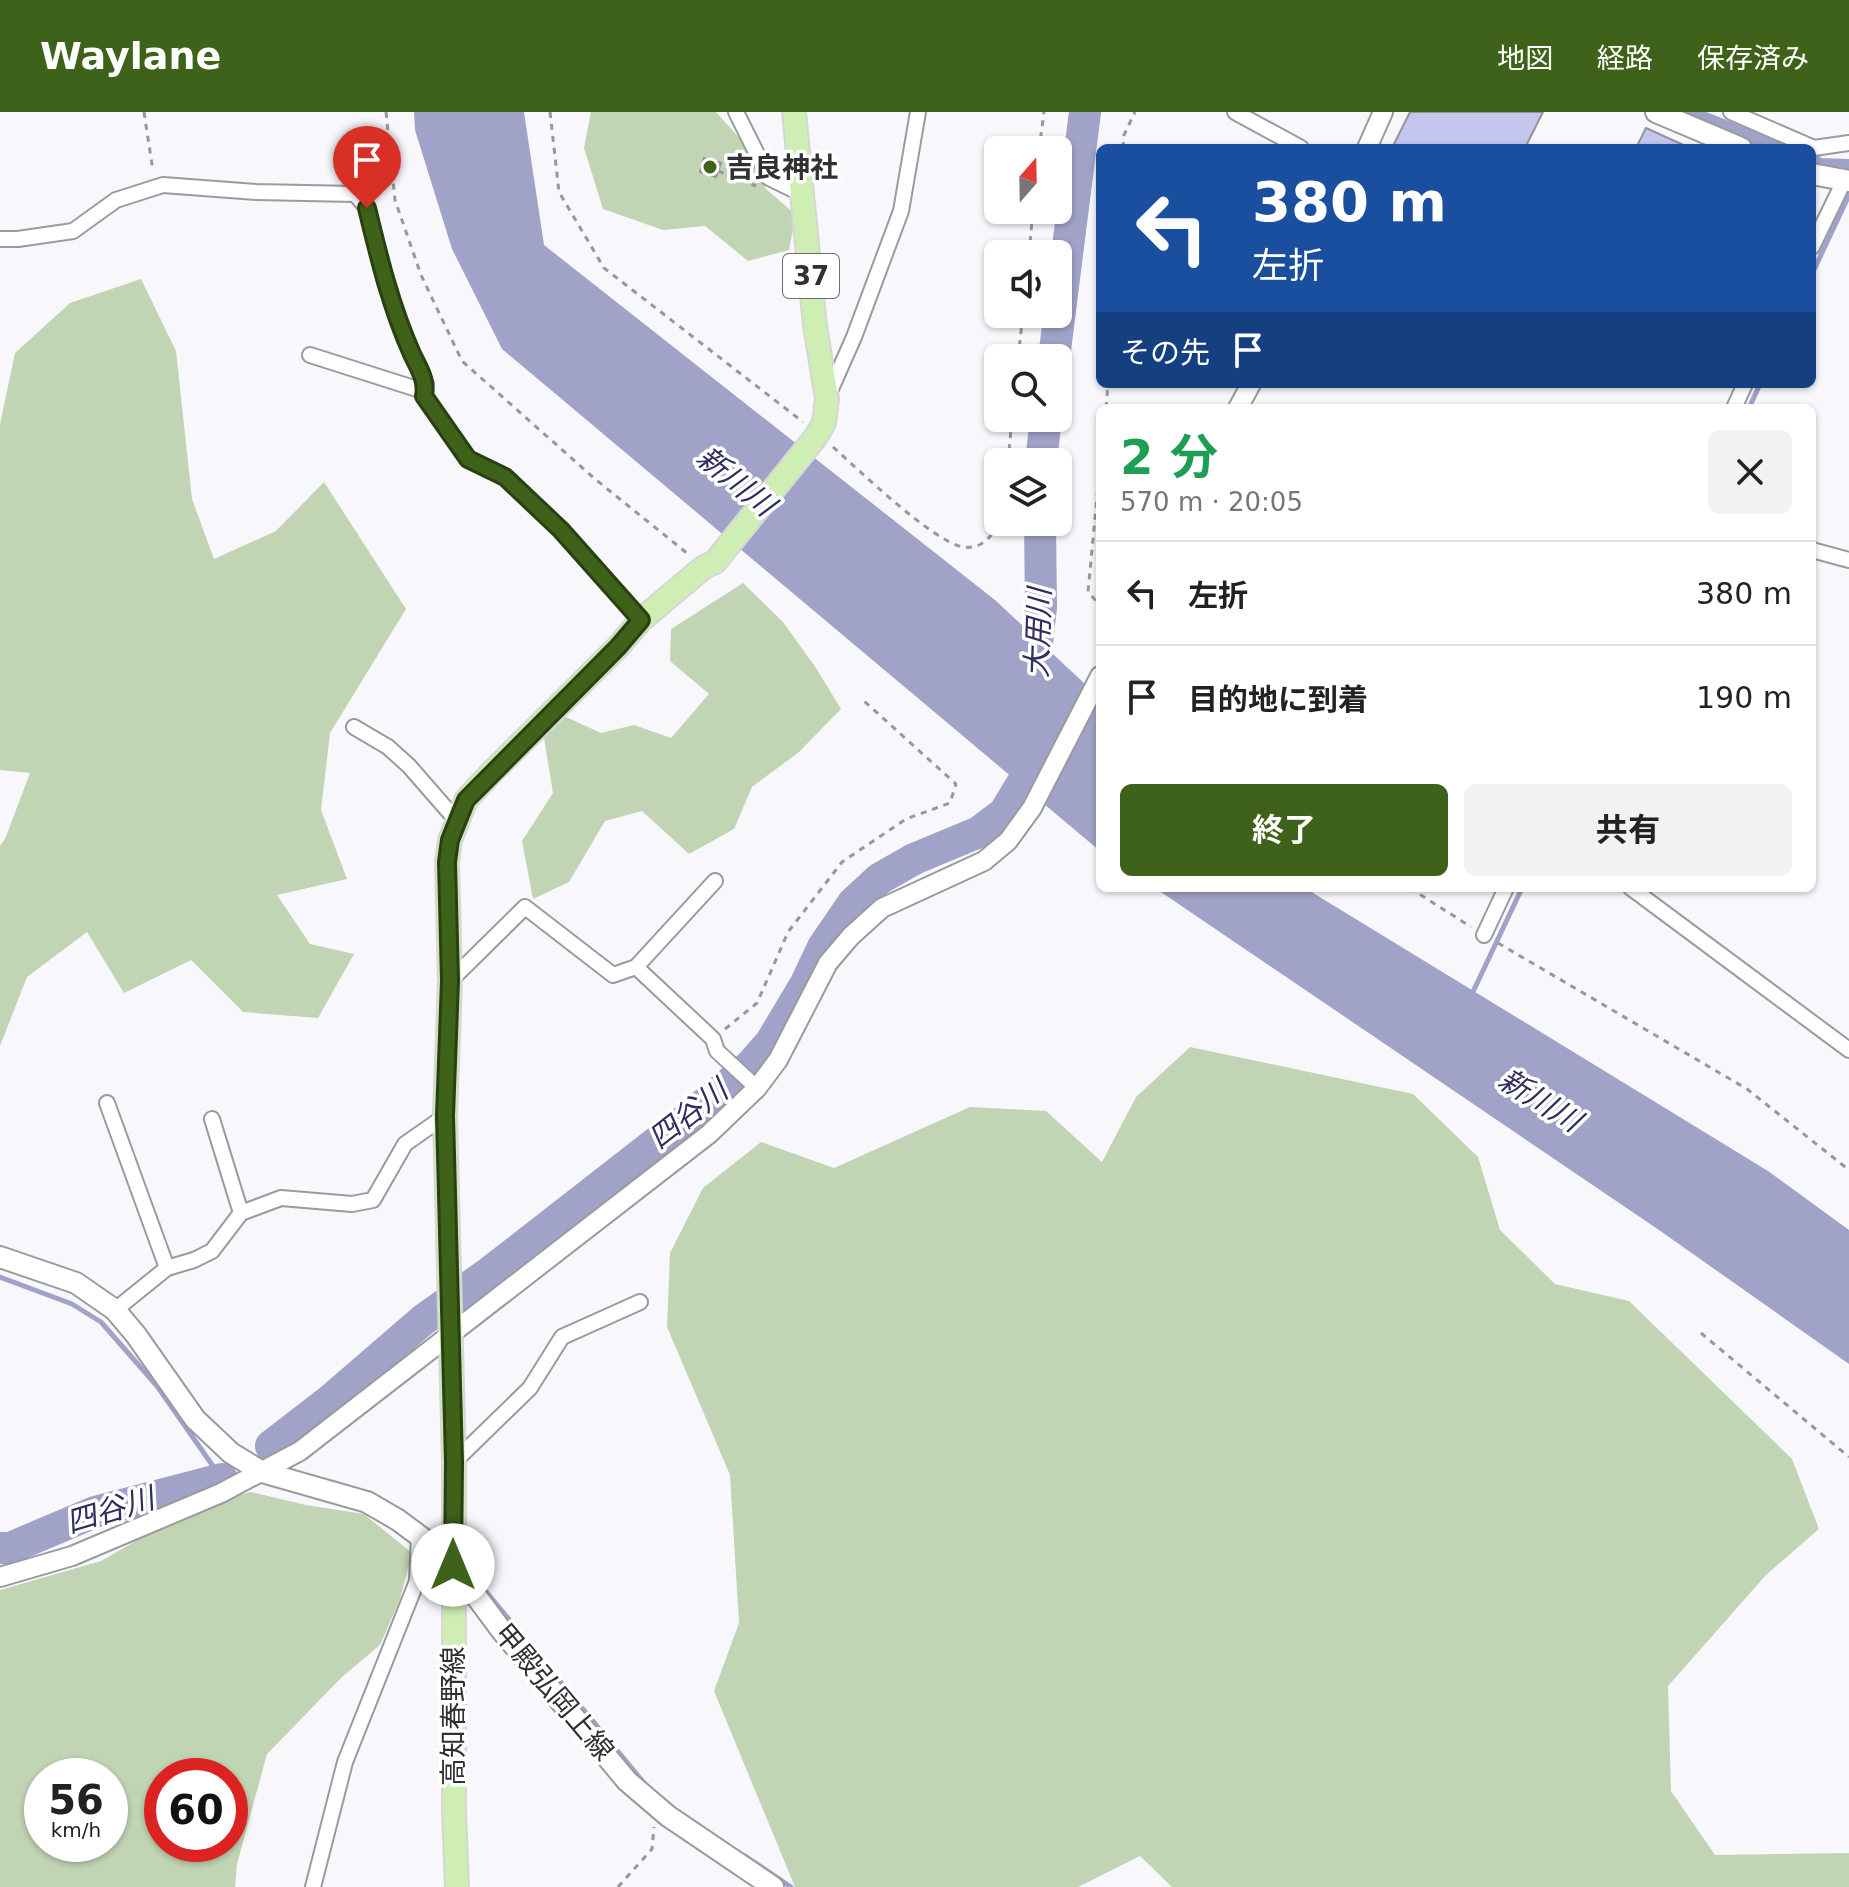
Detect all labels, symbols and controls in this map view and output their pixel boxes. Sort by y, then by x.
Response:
text: Waylane [40,34,221,78]
text: 地図 [1497,42,1553,75]
text: 経路 [1597,42,1653,75]
text: 保存済み [1697,42,1809,75]
pin [333,126,401,208]
north arrow [984,136,1072,224]
map controls [984,136,1072,536]
icon: arrive [345,138,389,182]
place label: 吉良神社 [726,151,838,184]
marker: 吉良神社 [701,158,719,176]
text: 380 m [1252,169,1447,234]
icon: left [1120,176,1224,280]
button: sound [984,240,1072,328]
text: 左折 [1252,245,1324,286]
road number: 37 [783,254,839,298]
icon: arrive [1226,328,1270,372]
text: その先 [1120,335,1210,370]
button: search [984,344,1072,432]
text: 2 分 [1120,429,1218,485]
button: close [1708,430,1792,514]
water label: 新川川 [690,439,784,525]
button: layers [984,448,1072,536]
text: 570 m · 20:05 [1120,487,1303,517]
icon: left [1120,571,1164,615]
text: 380 m [1696,576,1792,611]
text: 左折 [1188,578,1248,613]
water label: 大用川 [1019,584,1057,679]
icon: arrive [1120,675,1164,719]
text: 190 m [1696,680,1792,715]
text: 目的地に到着 [1188,682,1368,717]
button: 終了 [1120,784,1448,876]
button: 共有 [1464,784,1792,876]
water label: 新川川 [1493,1061,1590,1140]
water label: 四谷川 [642,1071,737,1155]
water label: 四谷川 [62,1479,161,1540]
position arrow [411,1523,495,1607]
street label: 甲殿弘岡上線 [487,1617,621,1767]
street label: 高知春野線 [437,1646,470,1786]
speed limit sign: 60 [144,1758,248,1862]
text: 56 [48,1777,104,1823]
text: km/h [51,1818,101,1842]

